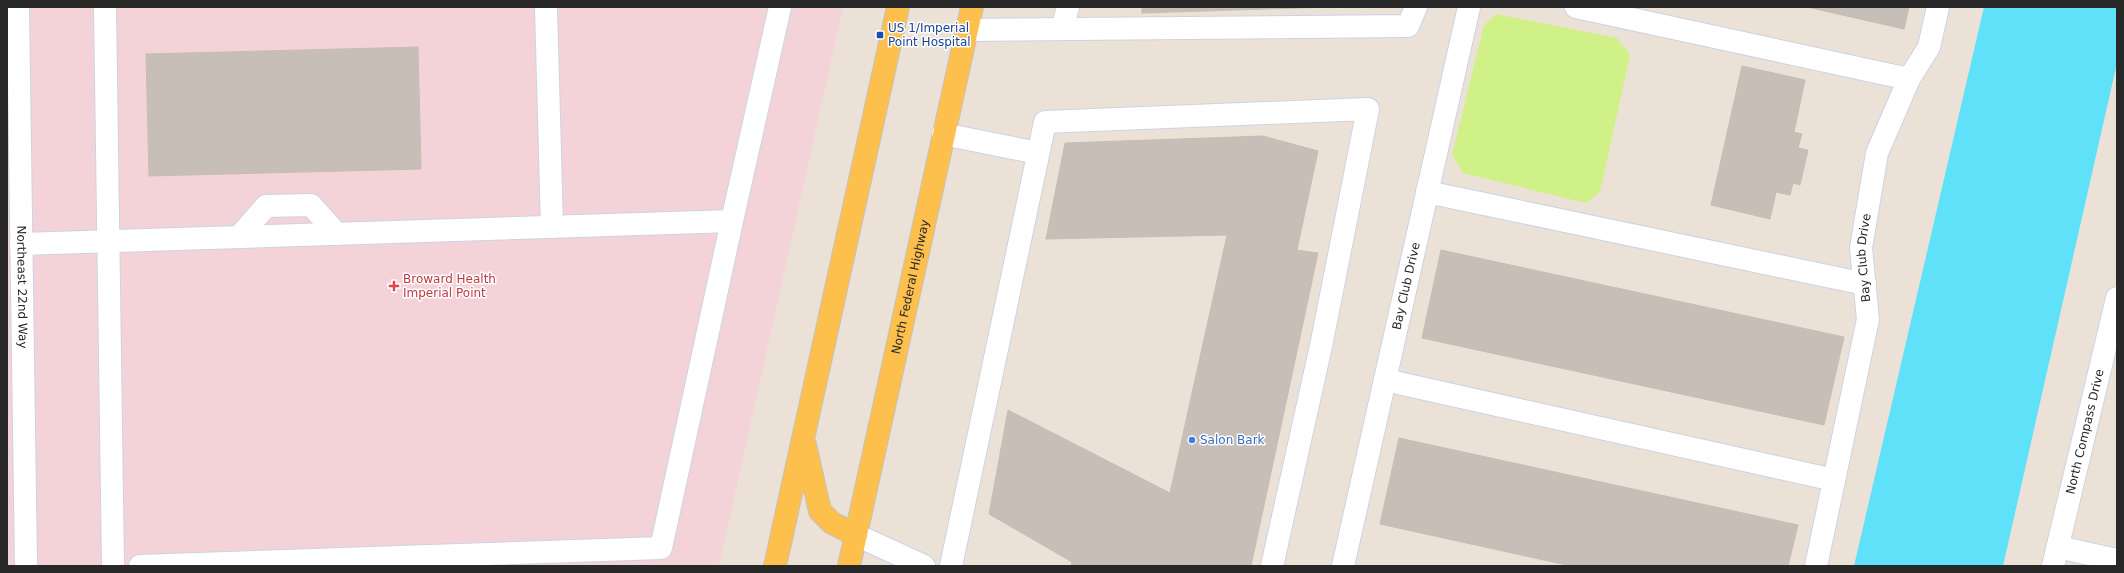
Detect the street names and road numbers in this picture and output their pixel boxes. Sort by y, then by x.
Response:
street label: Bay Club Drive [1854,212,1874,303]
street label: North Federal Highway [889,218,932,355]
street label: Northeast 22nd Way [14,225,30,349]
street label: Bay Club Drive [1389,241,1423,331]
street label: North Compass Drive [2063,368,2107,496]

